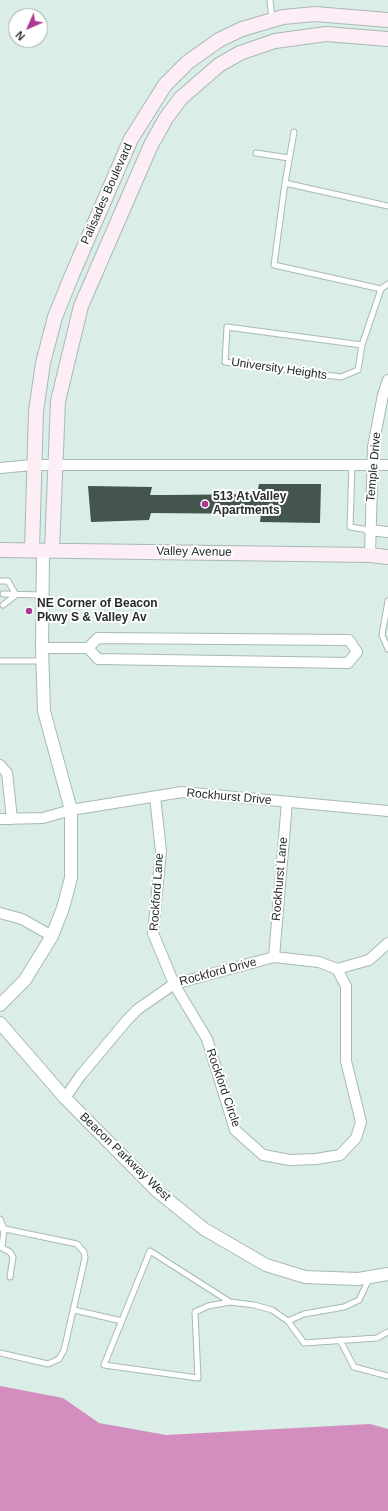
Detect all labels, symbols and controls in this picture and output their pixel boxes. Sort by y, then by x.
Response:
north arrow [8,8,48,48]
text: N [13,29,27,43]
street label: Palisades Boulevard [78,141,136,247]
street label: University Heights [230,355,328,383]
street label: Temple Drive [364,431,384,503]
place label: 513 At Valley Apartments [213,490,286,518]
marker: 513 At Valley Apartments [200,499,210,509]
street label: Valley Avenue [156,544,232,560]
place label: NE Corner of Beacon Pkwy S & Valley Av [37,597,158,625]
marker: NE Corner of Beacon Pkwy S & Valley Av [24,606,34,616]
street label: Rockhurst Drive [186,786,272,808]
street label: Rockhurst Lane [269,837,291,921]
street label: Rockford Lane [147,853,167,931]
street label: Rockford Drive [178,955,258,989]
street label: Rockford Circle [203,1047,243,1129]
street label: Beacon Parkway West [77,1110,173,1204]

